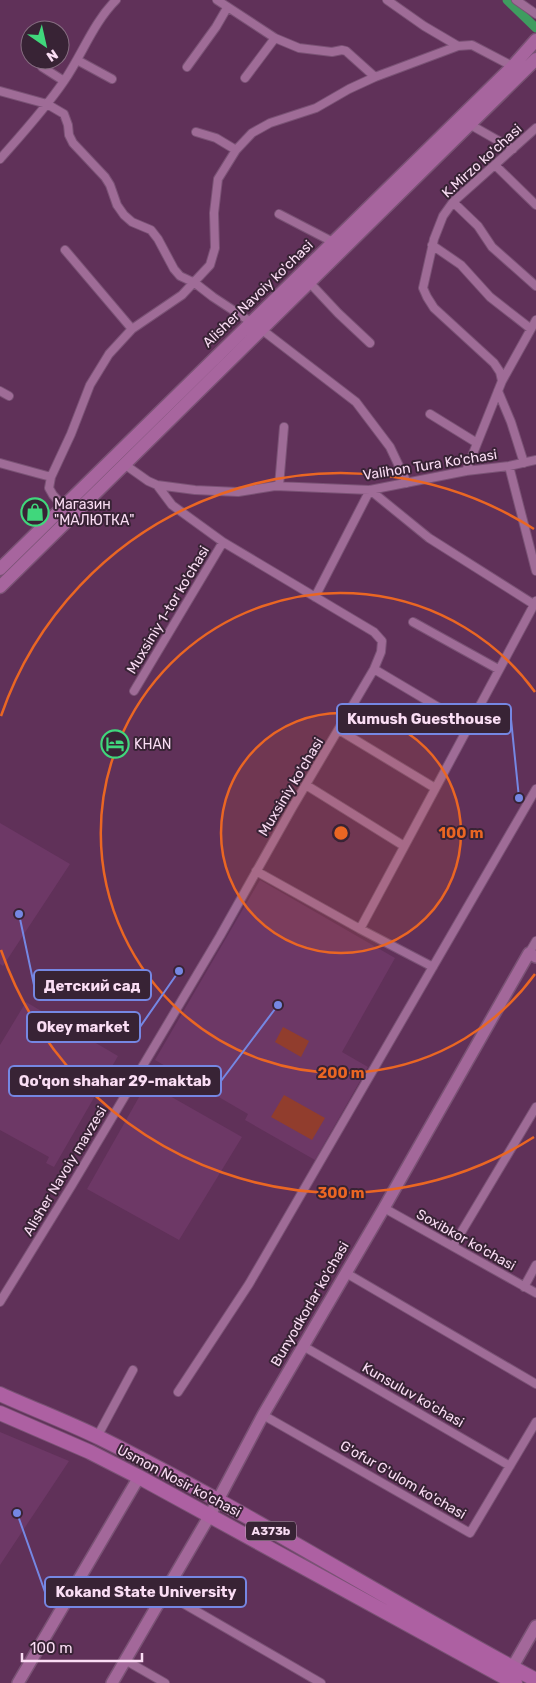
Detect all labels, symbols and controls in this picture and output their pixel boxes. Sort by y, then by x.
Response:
north arrow [20,20,70,70]
text: N [43,45,61,65]
street label: K.Mirzo ko'chasi [438,121,526,201]
street label: Alisher Navoiy ko'chasi [199,237,317,351]
street label: Valihon Tura Ko'chasi [362,446,498,484]
place label: Магазин "МАЛЮТКА" [54,496,135,529]
shop icon: Магазин "МАЛЮТКА" [20,497,50,527]
street label: Muxsiniy 1-tor ko'chasi [123,543,213,677]
callout: Kumush Guesthouse [337,704,511,734]
text: Kumush Guesthouse [347,710,501,728]
hotel icon: KHAN [100,729,130,759]
street label: Muxsiniy ko'chasi [255,735,327,839]
place label: KHAN [134,736,172,753]
centre of rings [332,824,350,842]
text: 100 m [439,824,483,842]
callout: Детский сад [34,970,151,1000]
text: Детский сад [44,977,140,995]
callout: Okey market [27,1012,140,1042]
text: Okey market [36,1018,130,1036]
text: 200 m [317,1064,365,1082]
callout: Qo'qon shahar 29-maktab [9,1066,221,1096]
text: Qo'qon shahar 29-maktab [19,1072,211,1090]
street label: Alisher Navoiy mavzesi [20,1103,110,1239]
text: 300 m [317,1184,365,1202]
street label: Soxibkor ko'chasi [413,1206,519,1274]
street label: Bunyodkorlar ko'chasi [267,1239,353,1369]
street label: Kunsuluv ko'chasi [359,1359,467,1431]
street label: G'ofur G'ulom ko'chasi [337,1437,469,1523]
street label: Usmon Nosir ko'chasi [114,1441,244,1521]
road number: A373b [246,1522,296,1540]
callout: Kokand State University [45,1577,246,1607]
text: Kokand State University [56,1583,237,1601]
scale bar [22,1630,142,1662]
text: 100 m [30,1639,72,1657]

